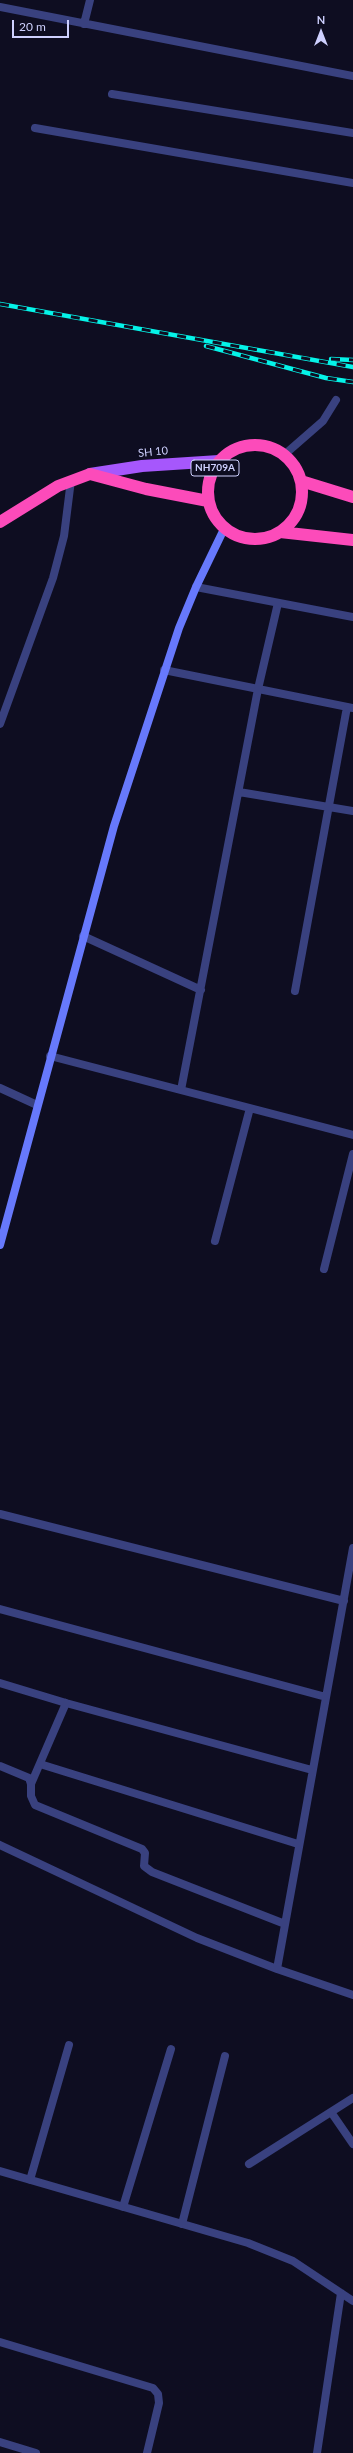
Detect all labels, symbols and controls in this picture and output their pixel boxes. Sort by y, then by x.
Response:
scale bar [14,12,71,38]
north arrow [301,12,341,52]
text: N [317,13,325,26]
text: 20 m [19,19,46,34]
street label: SH 10 [137,444,169,460]
road number: NH709A [191,460,239,476]

